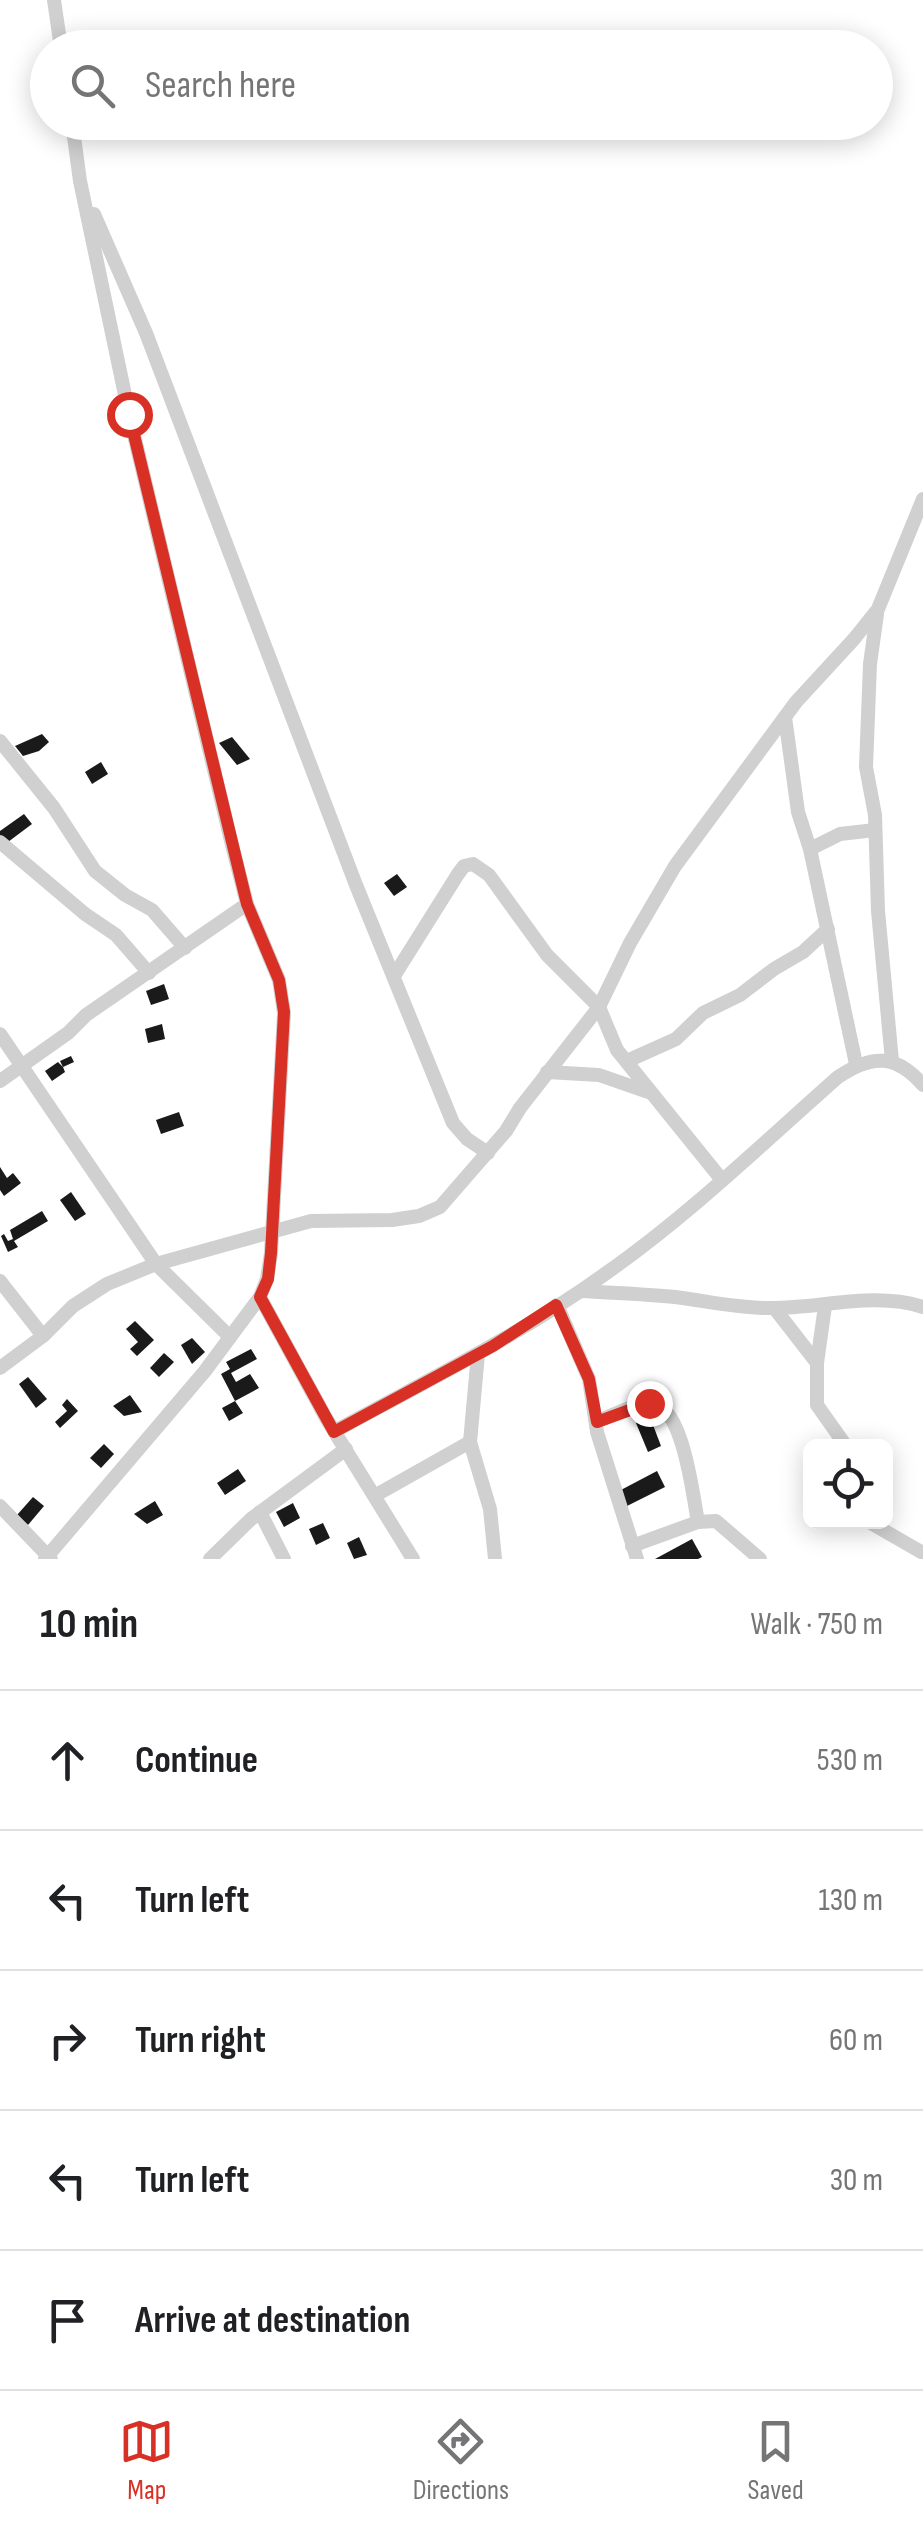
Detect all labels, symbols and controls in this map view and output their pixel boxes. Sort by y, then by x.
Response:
search box [30,30,893,140]
icon: search [65,58,120,113]
text: Search here [145,63,296,108]
route start [107,392,153,438]
route end [627,1381,673,1427]
map controls [803,1439,893,1529]
button: locate [803,1439,893,1529]
text: 10 min [40,1599,138,1650]
text: Walk · 750 m [750,1605,883,1644]
icon: ahead [40,1733,95,1788]
text: Continue [135,1738,258,1783]
text: 530 m [817,1741,883,1780]
icon: left [40,1873,95,1928]
text: Turn left [135,1878,249,1923]
text: 130 m [818,1881,883,1920]
icon: right [40,2013,95,2068]
text: Turn right [135,2018,266,2063]
text: 60 m [829,2021,883,2060]
icon: left [40,2153,95,2208]
text: Turn left [135,2158,249,2203]
text: 30 m [830,2161,883,2200]
icon: arrive [40,2293,95,2348]
text: Arrive at destination [135,2298,410,2343]
tab: Map [119,2414,174,2507]
tab: Directions [413,2414,509,2507]
tab: Saved [748,2414,804,2507]

